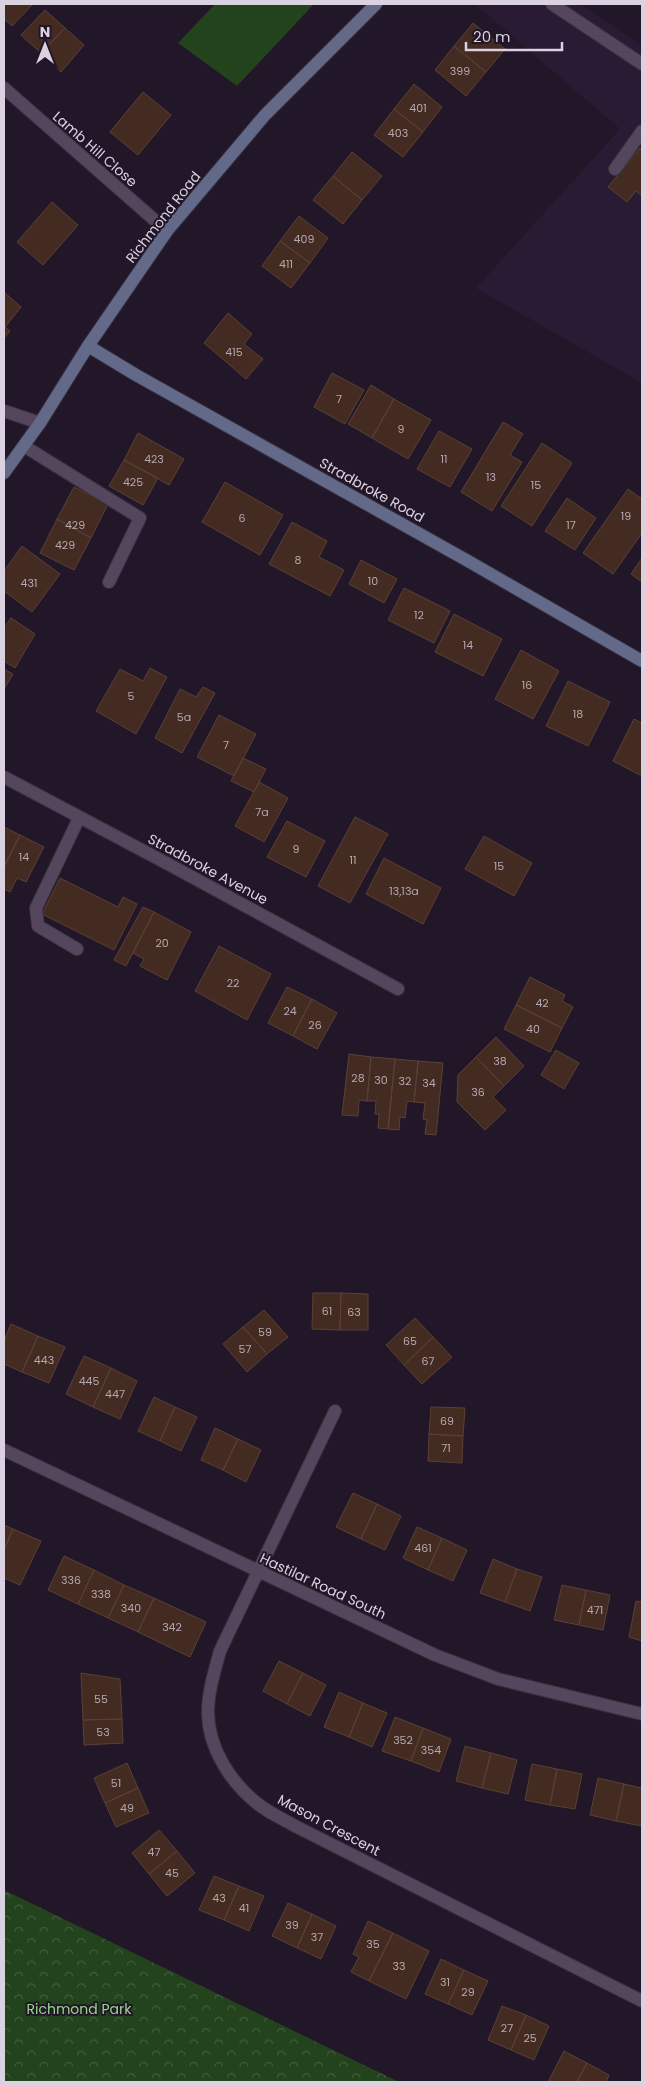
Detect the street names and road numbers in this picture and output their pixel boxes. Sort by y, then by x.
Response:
street label: Lamb Hill Close [48,107,142,192]
street label: Richmond Road [121,167,205,267]
street label: Stradbroke Road [316,453,428,527]
street label: Stradbroke Avenue [144,829,272,909]
street label: Hastilar Road South [257,1548,389,1624]
street label: Mason Crescent [274,1789,384,1861]

